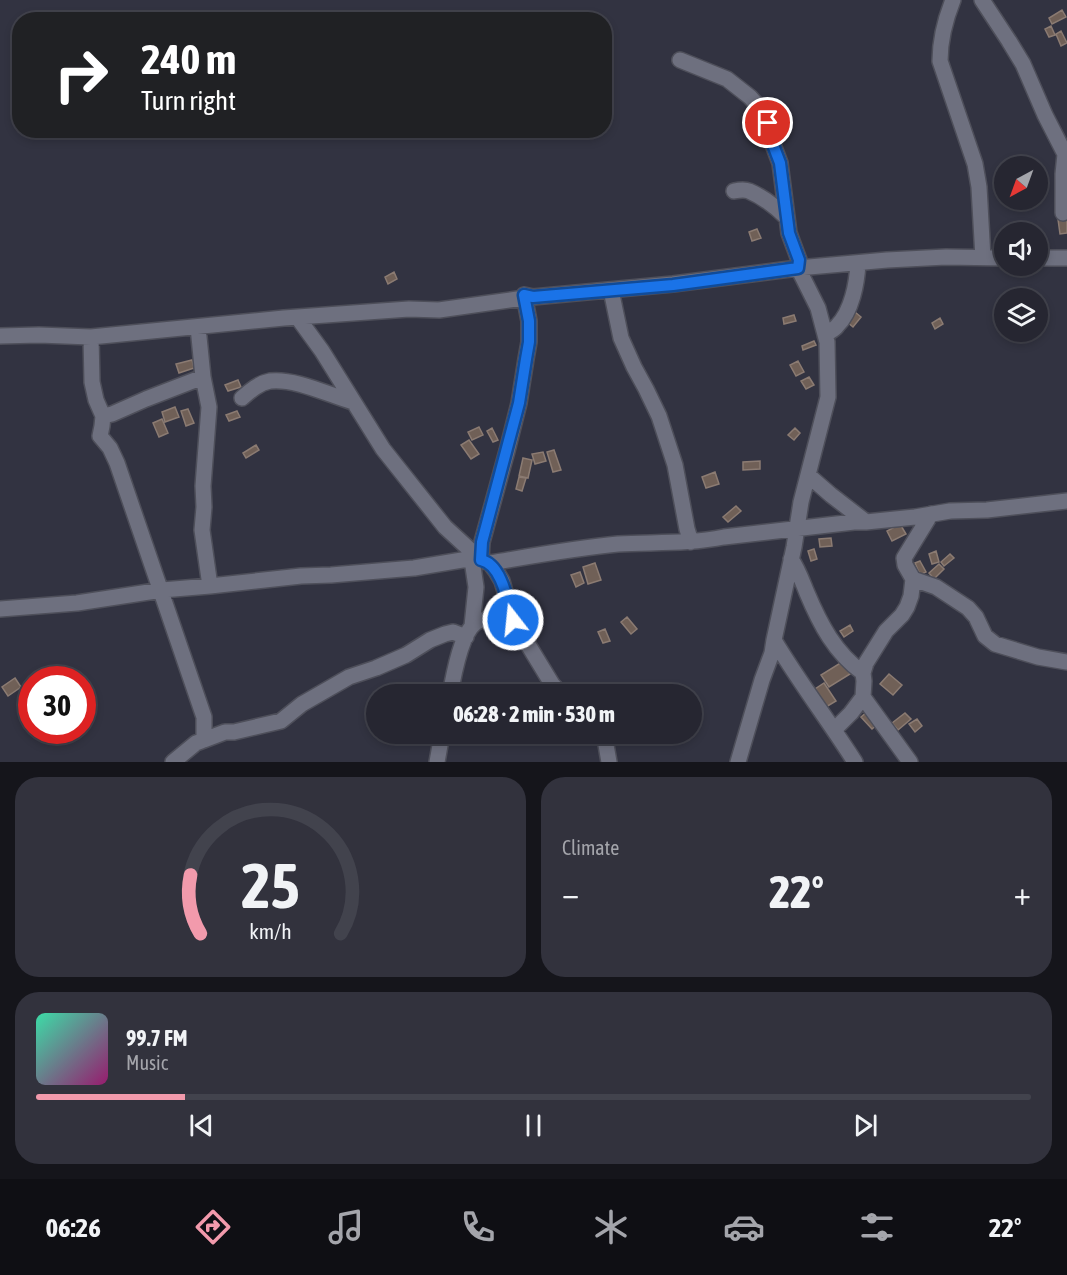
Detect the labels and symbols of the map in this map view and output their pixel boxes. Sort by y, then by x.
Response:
pin [742,97,793,148]
north arrow [994,156,1048,210]
position arrow [481,588,545,652]
speed limit sign: 30 [18,666,96,744]

